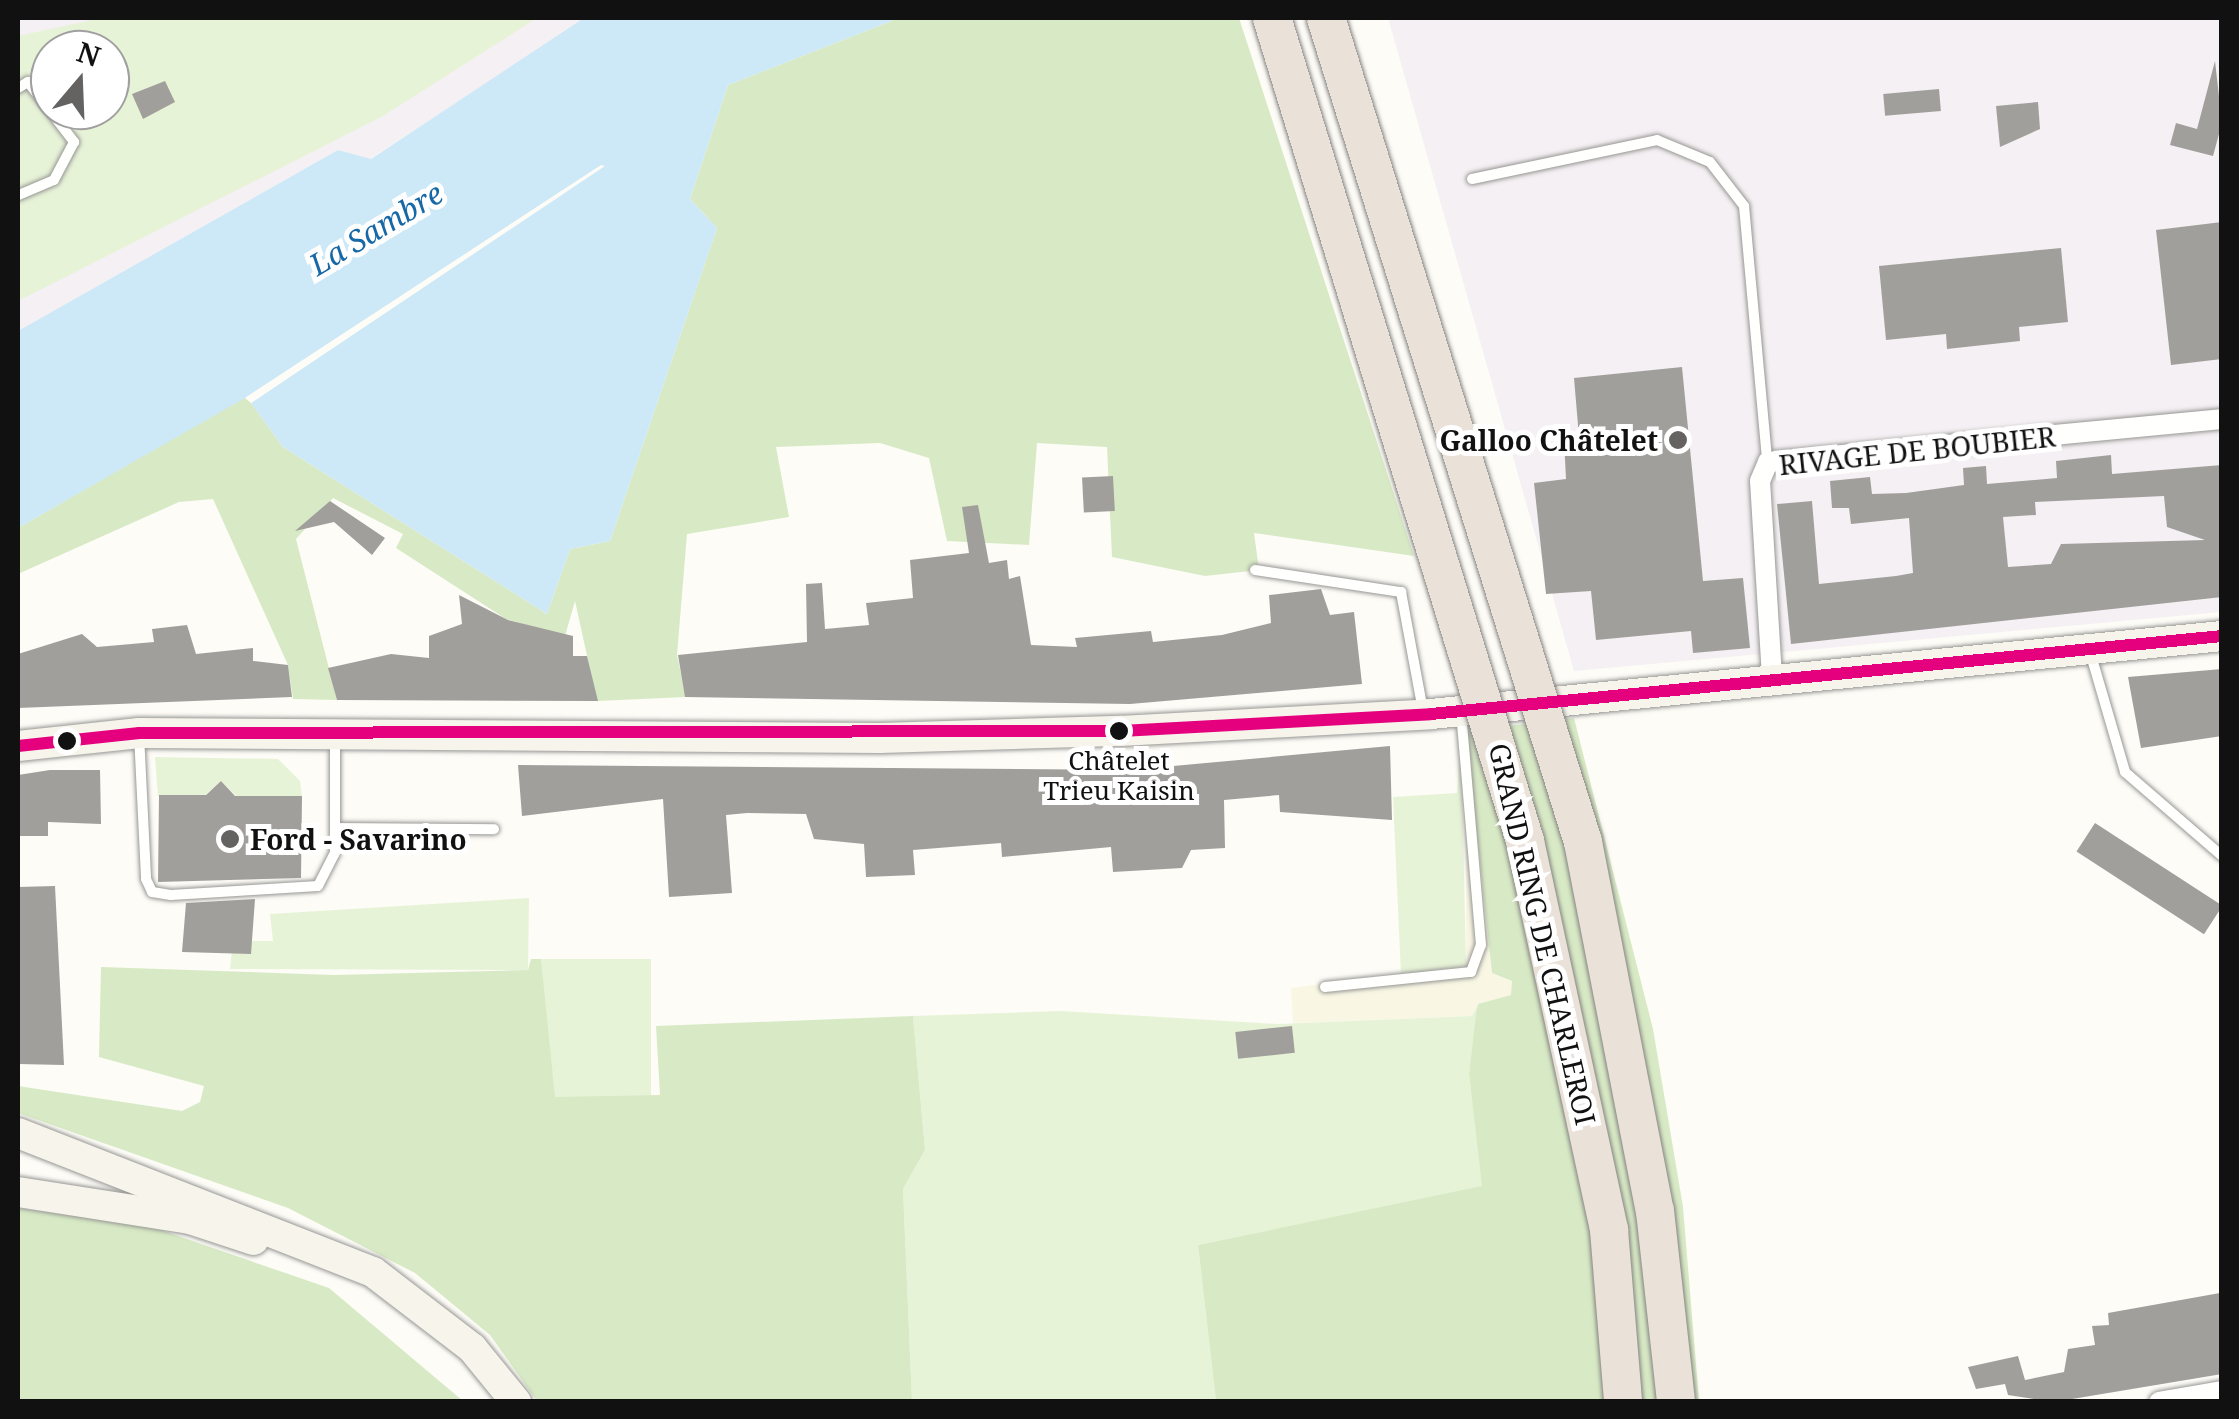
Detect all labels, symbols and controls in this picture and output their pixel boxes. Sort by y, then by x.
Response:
north arrow [30,30,130,130]
text: N [72,32,106,75]
water label: La Sambre [303,175,449,283]
street label: RIVAGE DE BOUBIER [1777,419,2057,481]
place label: Galloo Châtelet [1439,423,1658,457]
marker: Galloo Châtelet [1667,429,1689,451]
marker: Châtelet Trieu Kaisin [1109,721,1129,741]
unlabelled marker [57,731,77,751]
street label: GRAND RING DE CHARLEROI [1483,740,1603,1128]
place label: Châtelet Trieu Kaisin [1043,745,1195,806]
place label: Ford - Savarino [250,822,467,856]
marker: Ford - Savarino [219,828,241,850]

